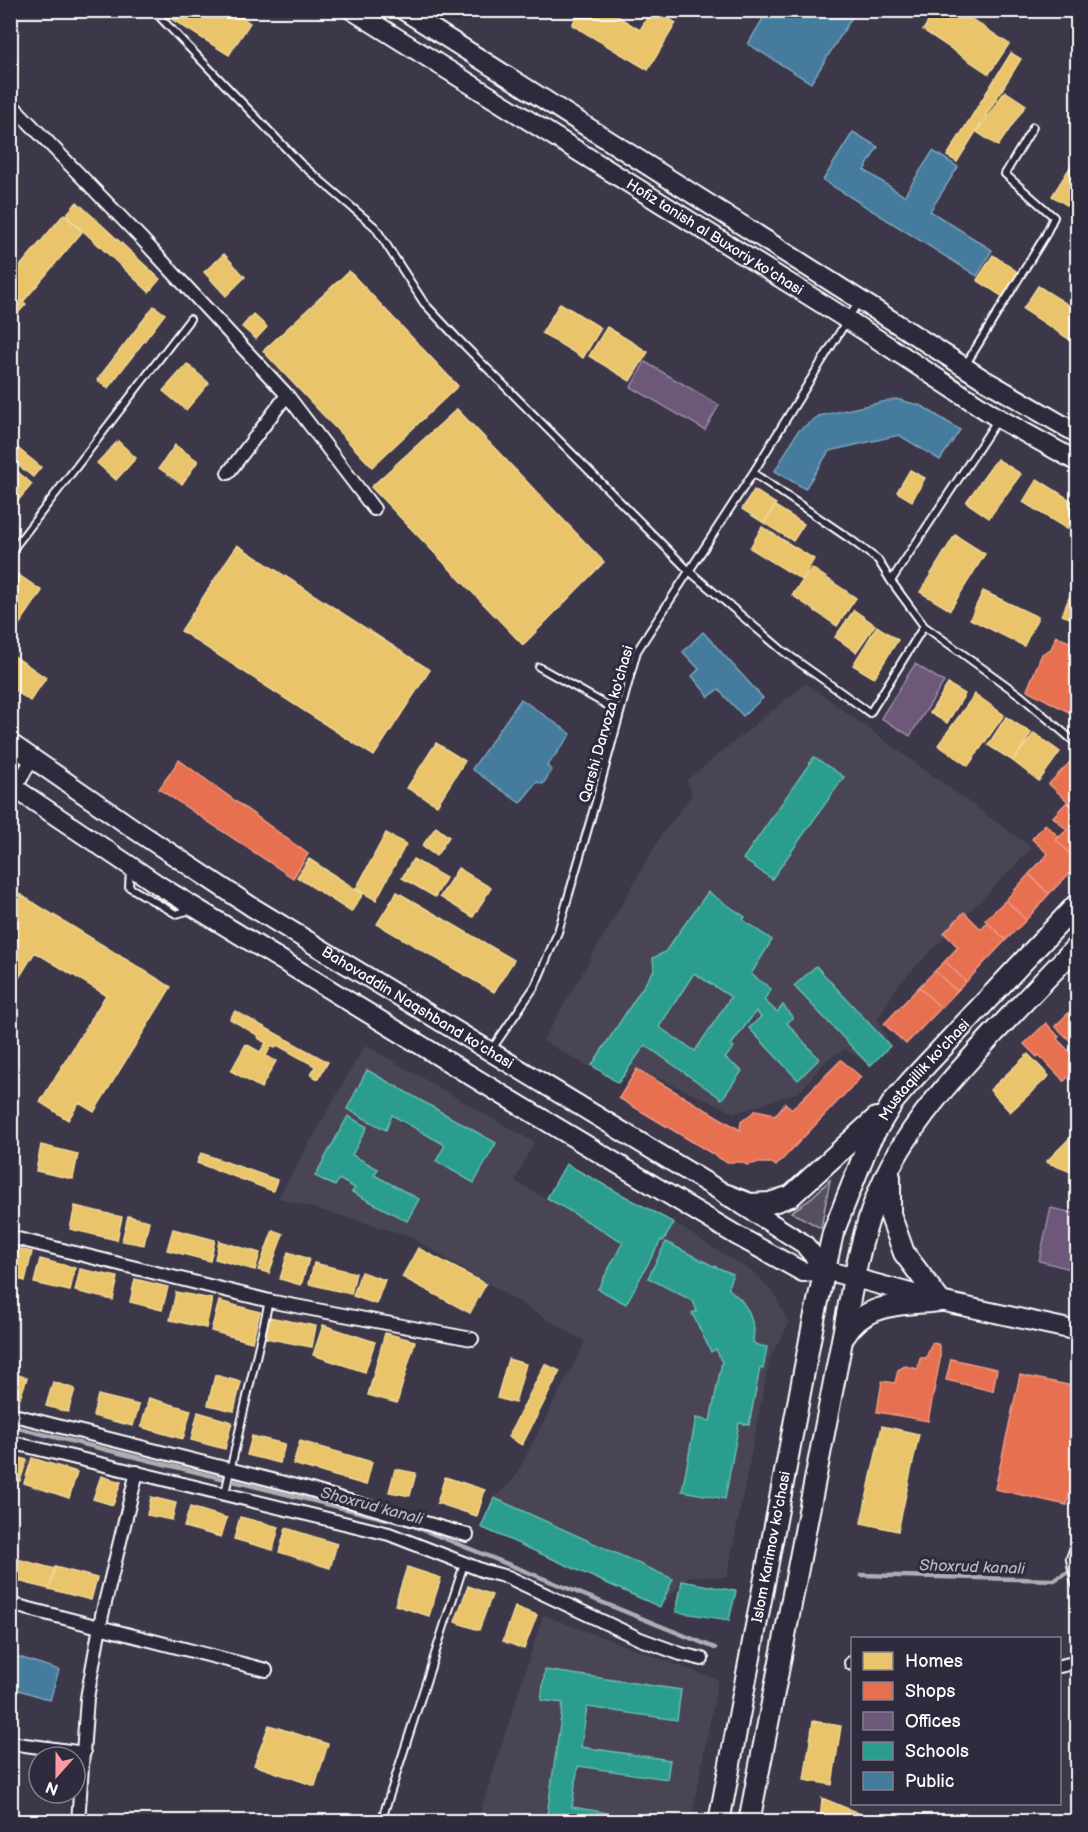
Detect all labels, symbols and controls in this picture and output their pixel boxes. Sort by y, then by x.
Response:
street label: Hofiz tanish al Buxoriy ko'chasi [623,175,807,300]
street label: Qarshi Darvoza ko'chasi [575,643,638,805]
street label: Bahovaddin Naqshband ko'chasi [318,942,517,1073]
street label: Mustaqillik ko'chasi [875,1015,974,1125]
street label: Islom Karimov ko'chasi [748,1470,795,1624]
water label: Shoxrud kanali [318,1484,427,1530]
water label: Shoxrud kanali [919,1556,1027,1579]
legend [851,1637,1061,1805]
text: Homes [905,1651,963,1672]
text: Shops [905,1681,956,1702]
text: Offices [905,1711,961,1732]
text: Schools [905,1741,969,1762]
north arrow [27,1745,87,1805]
text: Public [905,1771,954,1792]
text: N [43,1777,61,1799]

